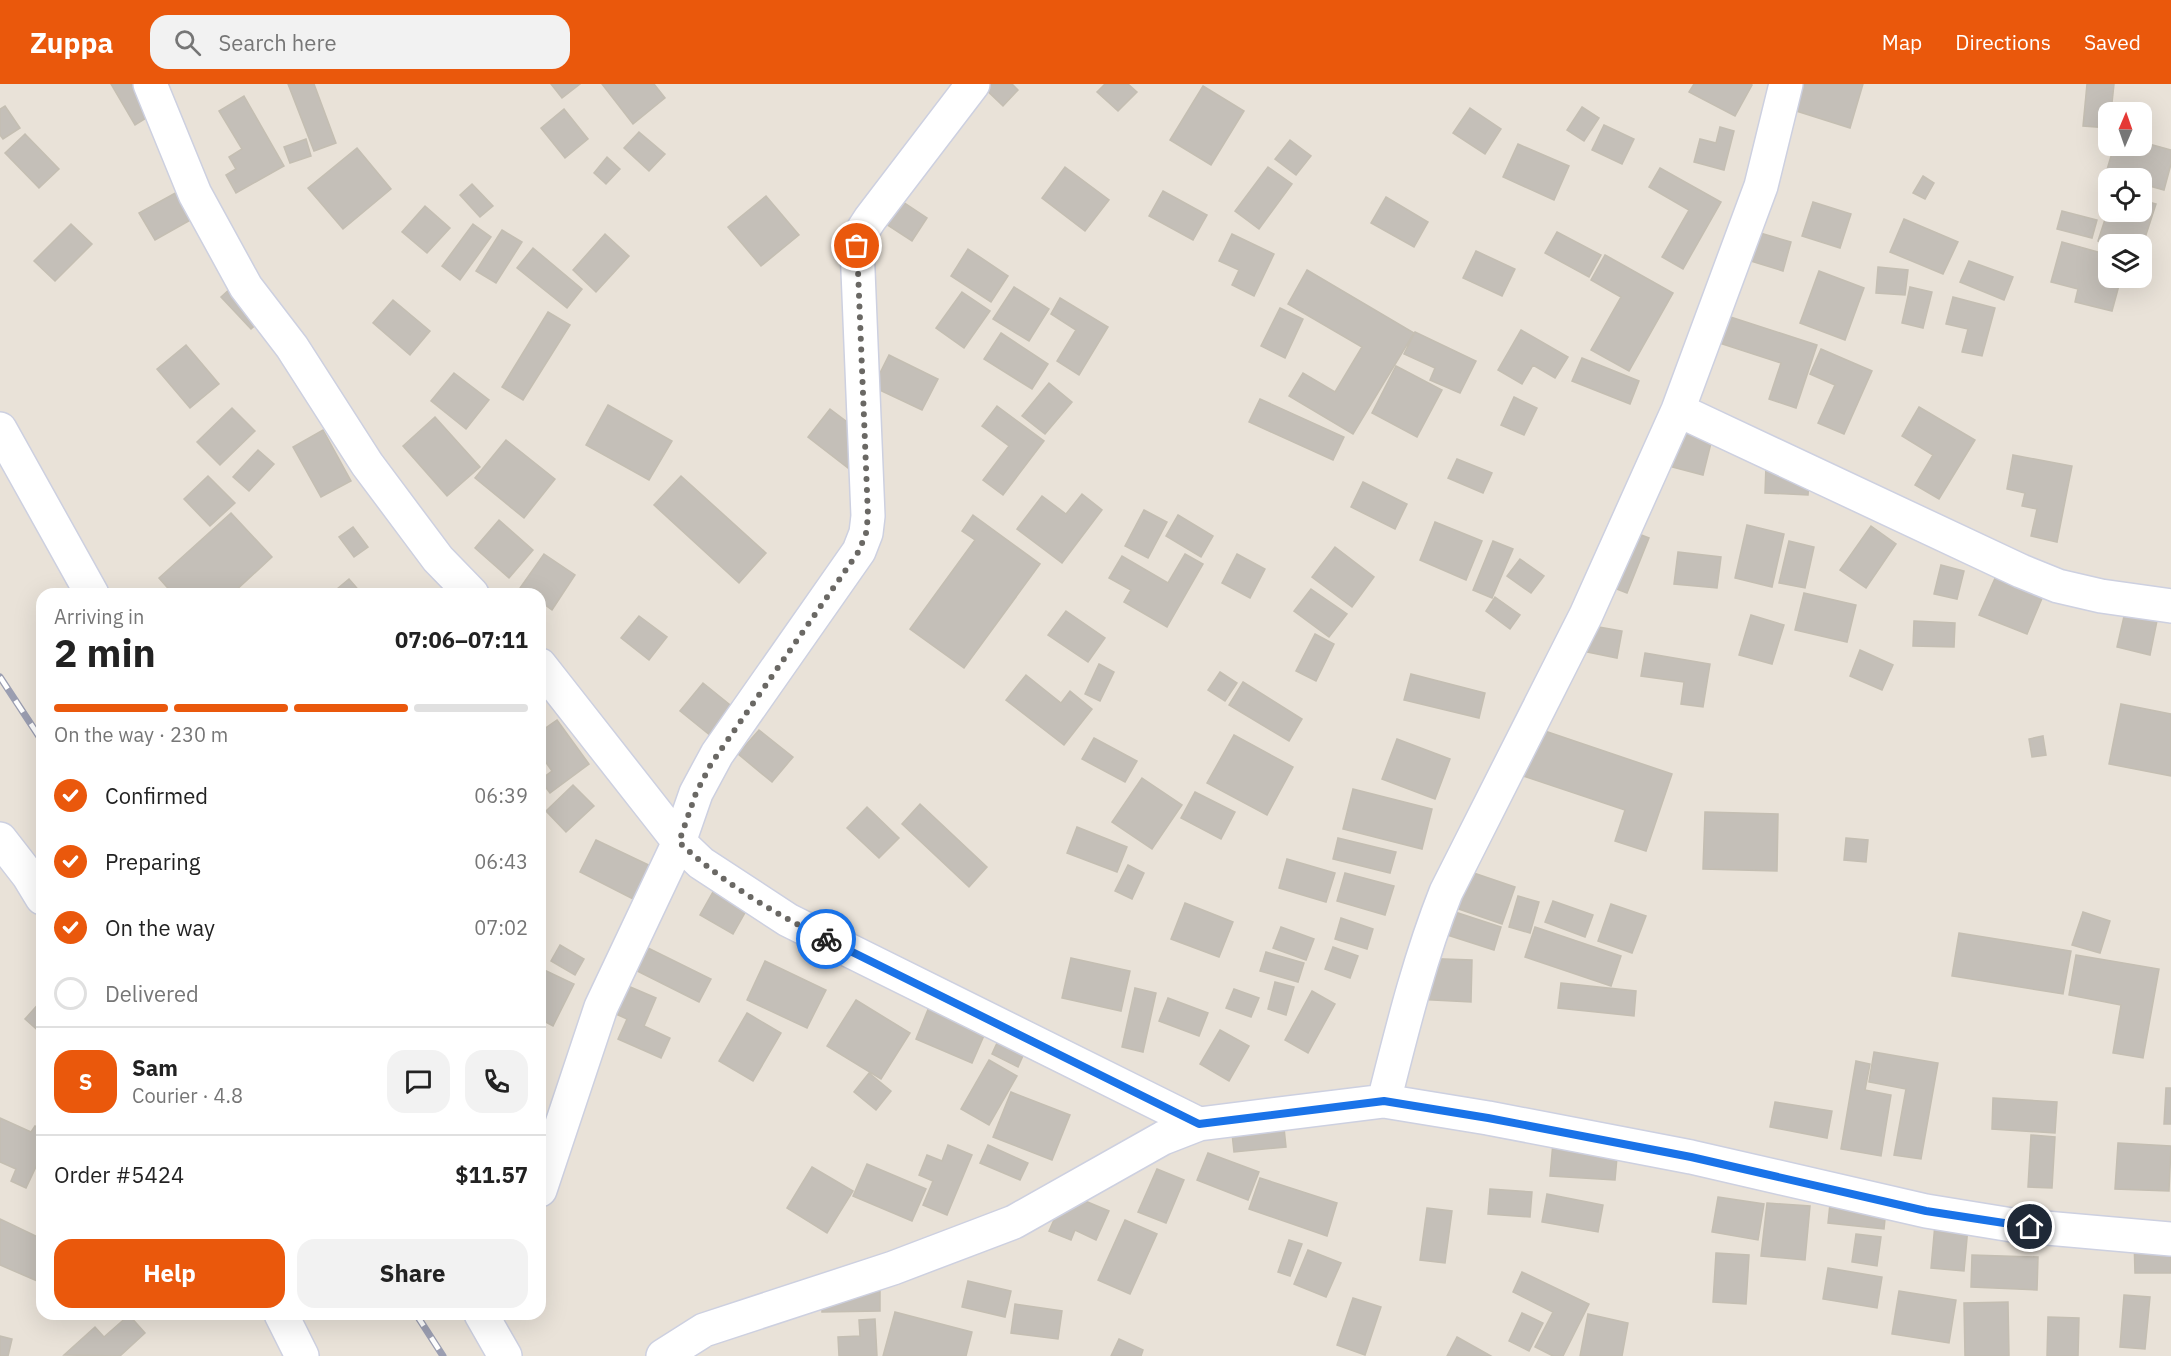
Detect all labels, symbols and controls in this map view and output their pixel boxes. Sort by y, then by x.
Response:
search box [150,15,570,69]
text: Zuppa [30,24,114,61]
icon: search [171,26,204,59]
text: Search here [219,28,336,57]
text: Map [1882,28,1922,56]
text: Directions [1955,28,2051,56]
text: Saved [2084,28,2141,56]
north arrow [2098,102,2152,156]
map controls [2098,102,2152,288]
button: locate [2098,168,2152,222]
pin [831,220,882,271]
icon: bag [840,229,873,262]
button: layers [2098,234,2152,288]
text: Arriving in [54,603,144,630]
text: 07:06–07:11 [395,625,528,654]
text: 2 min [54,627,156,678]
text: On the way · 230 m [54,721,228,748]
icon: check [54,779,87,812]
text: Confirmed [105,781,208,810]
text: 06:39 [474,782,528,809]
icon: check [54,845,87,878]
text: Preparing [105,847,200,876]
text: 06:43 [474,848,528,875]
courier [796,909,856,969]
icon: check [54,911,87,944]
text: On the way [105,913,215,942]
text: 07:02 [474,914,528,941]
icon: bike [810,923,843,956]
text: Delivered [105,979,199,1008]
button: chat [387,1050,450,1113]
button: phone [465,1050,528,1113]
text: Sam [132,1053,178,1082]
text: S [79,1067,92,1096]
text: Courier · 4.8 [132,1082,243,1109]
text: Order #5424 [54,1160,184,1189]
text: $11.57 [455,1160,528,1189]
pin [2004,1201,2055,1252]
icon: home [2013,1210,2046,1243]
button: Help [54,1239,285,1308]
button: Share [297,1239,528,1308]

